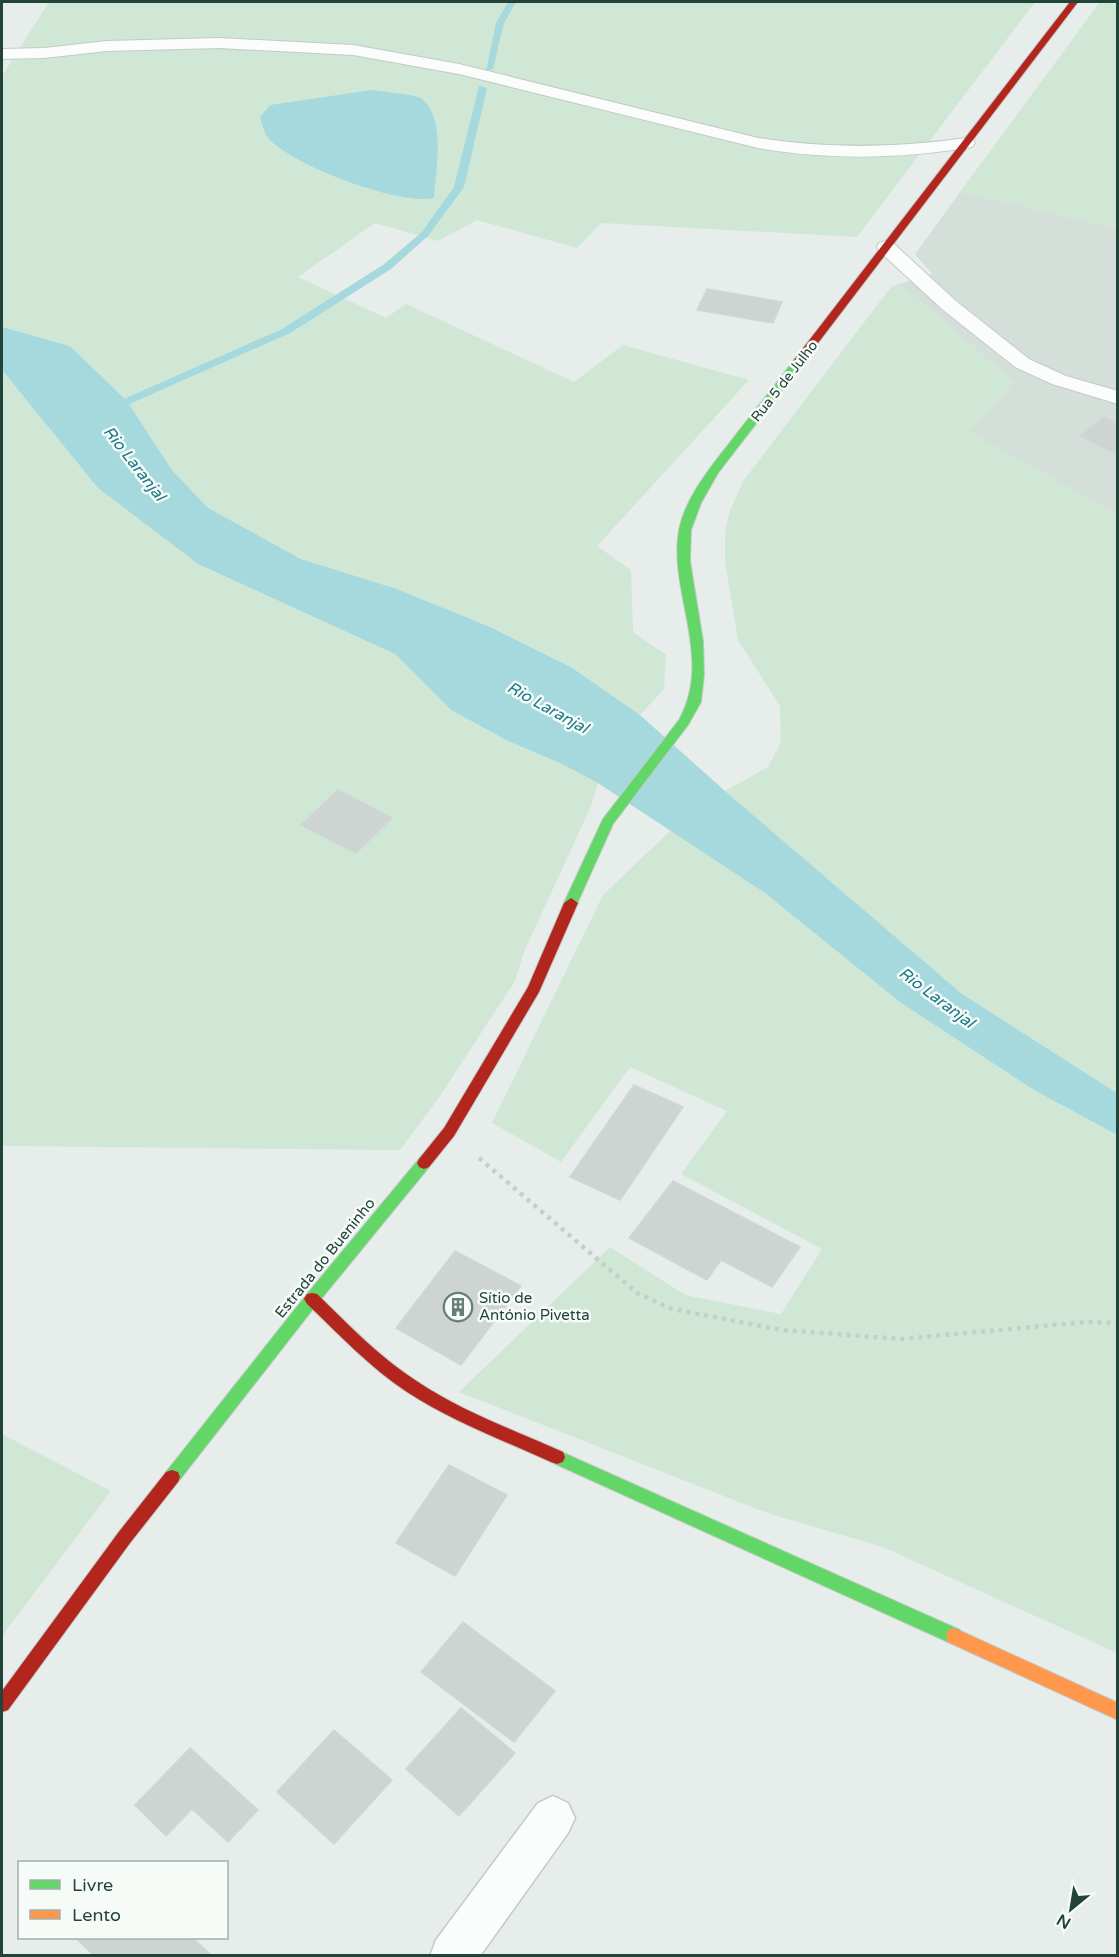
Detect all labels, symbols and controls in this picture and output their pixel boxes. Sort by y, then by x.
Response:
street label: Rua 5 de Julho [747,337,821,425]
water label: Rio Laranjal [99,422,171,507]
water label: Rio Laranjal [504,677,593,739]
water label: Rio Laranjal [895,963,980,1034]
street label: Estrada do Bueninho [271,1194,379,1322]
place label: Sítio de António Pivetta [479,1289,590,1324]
building icon: Sítio de António Pivetta [442,1291,474,1323]
legend [18,1861,228,1939]
text: Livre [72,1874,113,1896]
north arrow [1041,1879,1101,1939]
text: Lento [72,1904,121,1926]
text: N [1053,1909,1075,1933]

